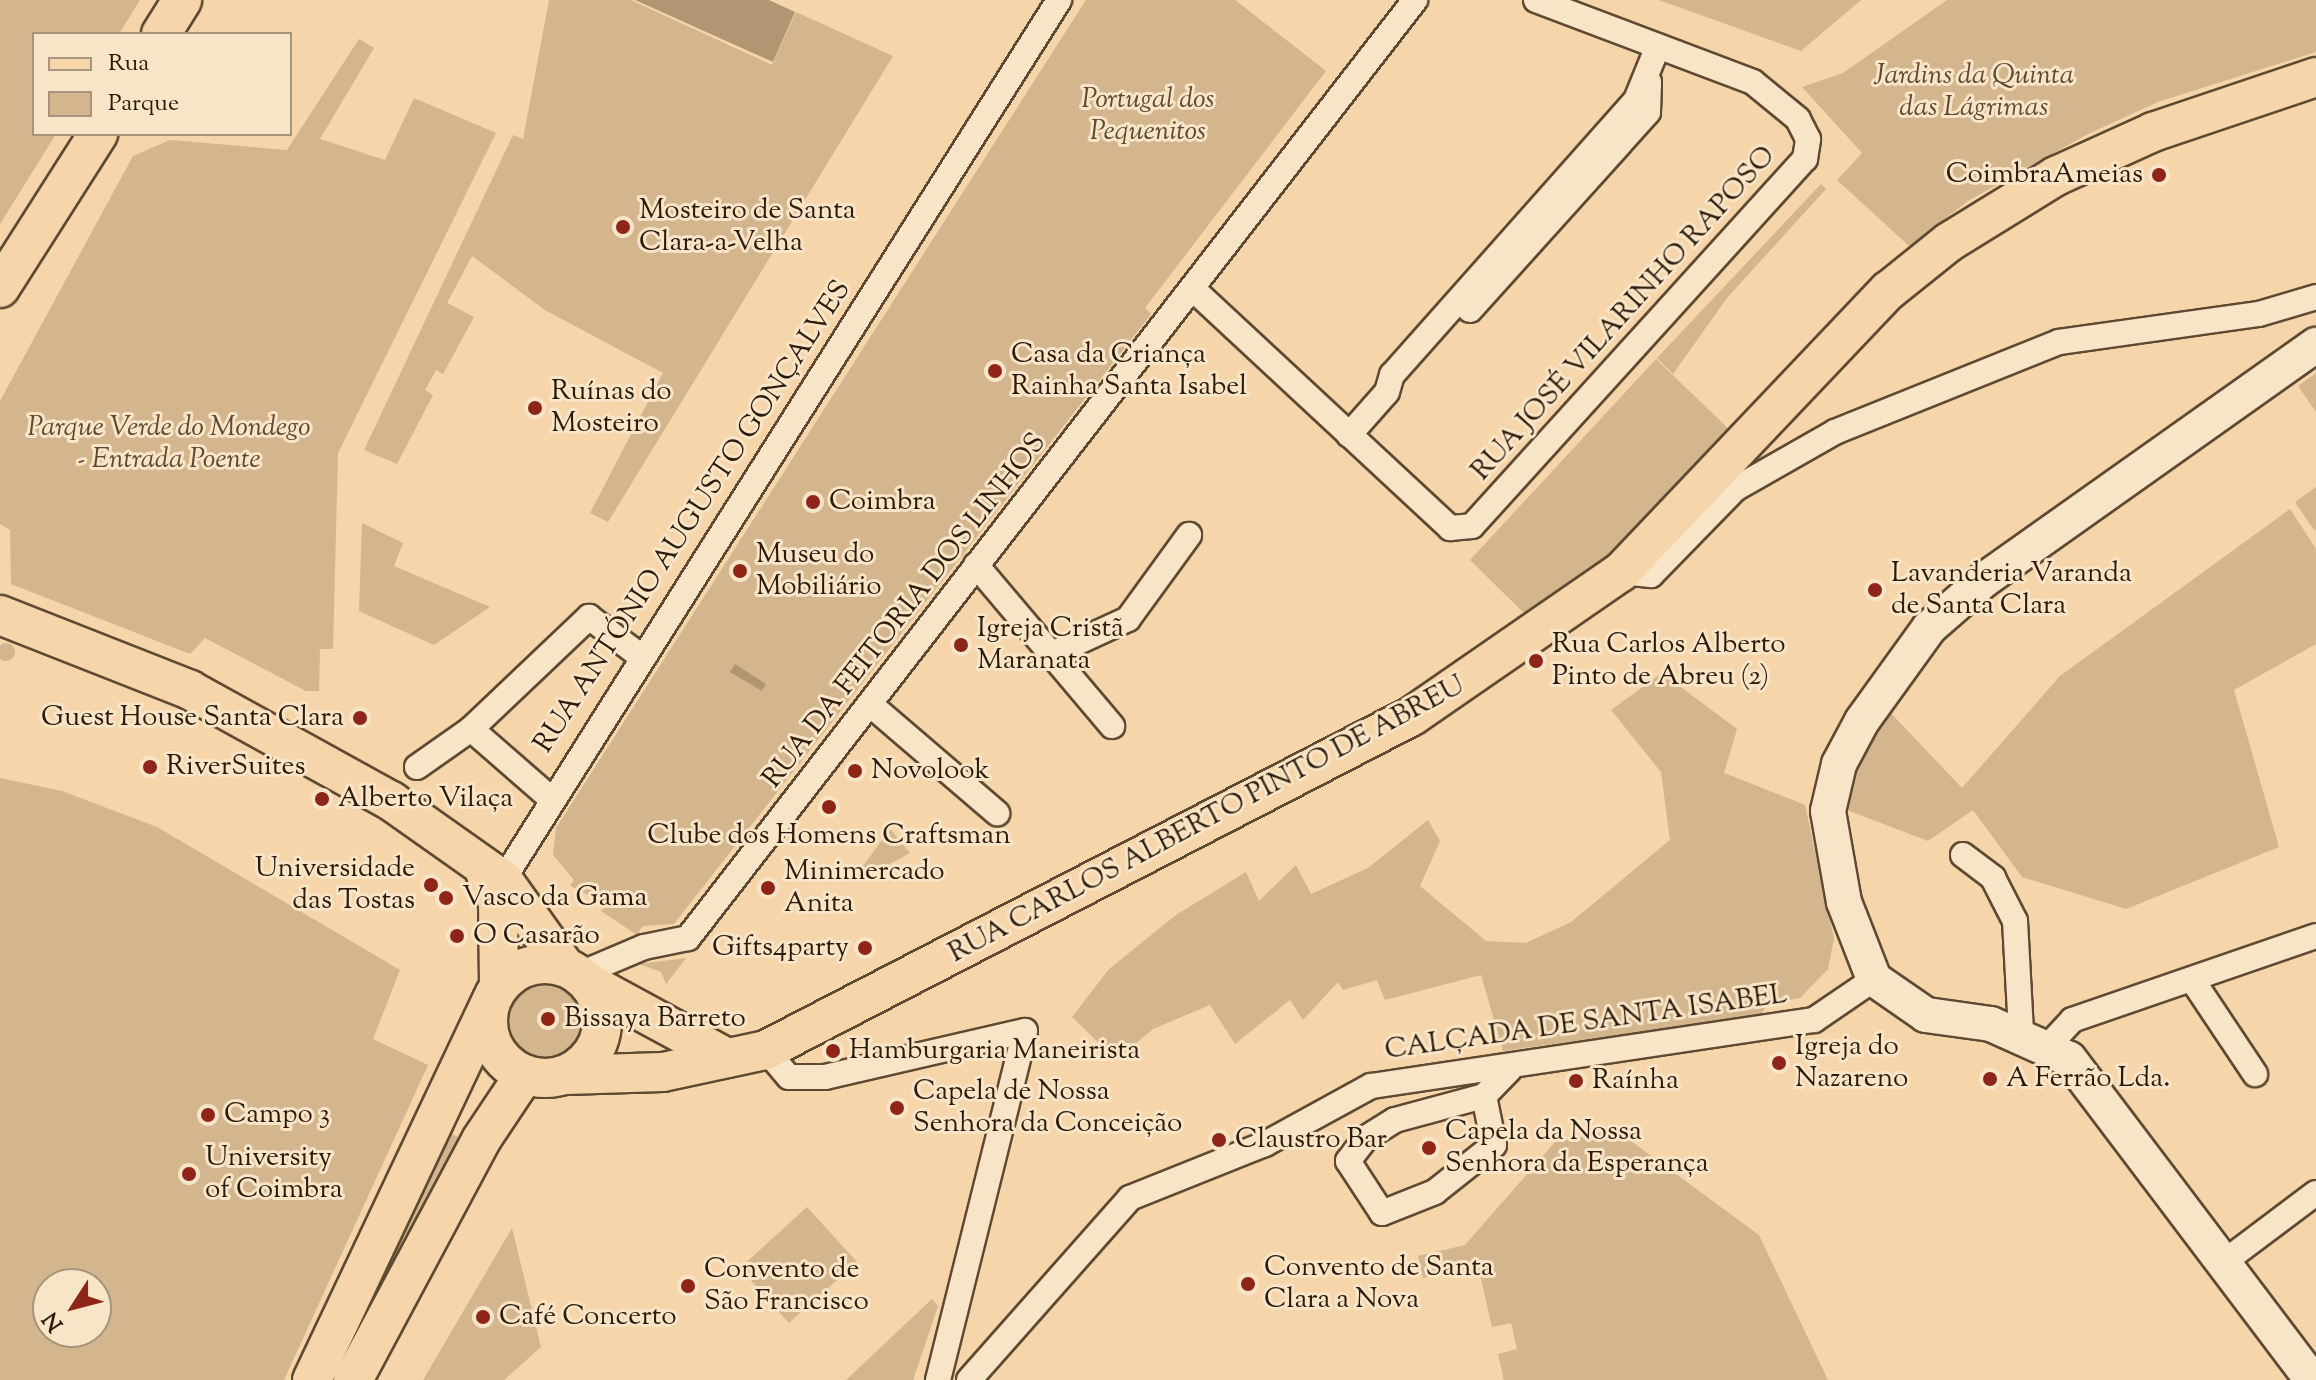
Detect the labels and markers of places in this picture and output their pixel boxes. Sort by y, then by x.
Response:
place label: CoimbraAmeias [1946,158,2143,192]
marker: CoimbraAmeias [2150,166,2168,184]
place label: Mosteiro de Santa Clara-a-Velha [639,194,856,260]
marker: Mosteiro de Santa Clara-a-Velha [614,218,632,236]
place label: Casa da Criança Rainha Santa Isabel [1011,338,1247,404]
marker: Casa da Criança Rainha Santa Isabel [986,362,1004,380]
place label: Ruínas do Mosteiro [551,375,672,441]
marker: Ruínas do Mosteiro [526,399,544,417]
place label: Coimbra [829,485,936,519]
marker: Coimbra [804,493,822,511]
place label: Museu do Mobiliário [756,538,882,604]
place label: Lavanderia Varanda de Santa Clara [1891,557,2132,623]
marker: Museu do Mobiliário [731,562,749,580]
marker: Lavanderia Varanda de Santa Clara [1866,581,1884,599]
place label: Igreja Cristã Maranata [977,612,1124,678]
place label: Rua Carlos Alberto Pinto de Abreu (2) [1552,628,1786,694]
marker: Igreja Cristã Maranata [952,636,970,654]
marker: Rua Carlos Alberto Pinto de Abreu (2) [1527,652,1545,670]
place label: Guest House Santa Clara [41,701,344,735]
marker: Guest House Santa Clara [351,709,369,727]
place label: RiverSuites [166,750,306,784]
place label: Novolook [871,754,990,788]
marker: RiverSuites [141,758,159,776]
marker: Novolook [846,762,864,780]
place label: Alberto Vilaça [338,782,513,816]
marker: Alberto Vilaça [313,790,331,808]
marker: Clube dos Homens Craftsman [820,798,838,816]
place label: Clube dos Homens Craftsman [647,819,1011,853]
place label: Universidade das Tostas [255,852,415,918]
place label: Minimercado Anita [784,855,945,921]
marker: Universidade das Tostas [422,876,440,894]
marker: Minimercado Anita [759,879,777,897]
place label: Vasco da Gama [462,881,647,915]
marker: Vasco da Gama [437,889,455,907]
place label: O Casarão [473,919,600,953]
marker: O Casarão [448,927,466,945]
place label: Gifts4party [712,931,849,965]
marker: Gifts4party [856,939,874,957]
place label: Bissaya Barreto [564,1002,746,1036]
marker: Bissaya Barreto [539,1010,557,1028]
place label: Igreja do Nazareno [1795,1030,1908,1096]
place label: Hamburgaria Maneirista [849,1034,1140,1068]
marker: Hamburgaria Maneirista [824,1042,842,1060]
marker: Igreja do Nazareno [1770,1054,1788,1072]
place label: A Ferrão Lda. [2006,1062,2170,1096]
place label: Raínha [1592,1064,1679,1098]
marker: A Ferrão Lda. [1981,1070,1999,1088]
marker: Raínha [1567,1072,1585,1090]
place label: Capela de Nossa Senhora da Conceição [913,1075,1182,1141]
place label: Campo 3 [224,1098,330,1132]
marker: Capela de Nossa Senhora da Conceição [888,1099,906,1117]
marker: Campo 3 [199,1106,217,1124]
place label: Capela da Nossa Senhora da Esperança [1445,1115,1709,1181]
place label: Claustro Bar [1235,1123,1387,1157]
marker: Claustro Bar [1210,1131,1228,1149]
marker: Capela da Nossa Senhora da Esperança [1420,1139,1438,1157]
place label: University of Coimbra [205,1141,343,1207]
marker: University of Coimbra [180,1165,198,1183]
place label: Convento de Santa Clara a Nova [1264,1251,1494,1317]
place label: Convento de São Francisco [704,1253,869,1319]
marker: Convento de Santa Clara a Nova [1239,1275,1257,1293]
marker: Convento de São Francisco [679,1277,697,1295]
place label: Café Concerto [499,1300,677,1334]
marker: Café Concerto [474,1308,492,1326]

